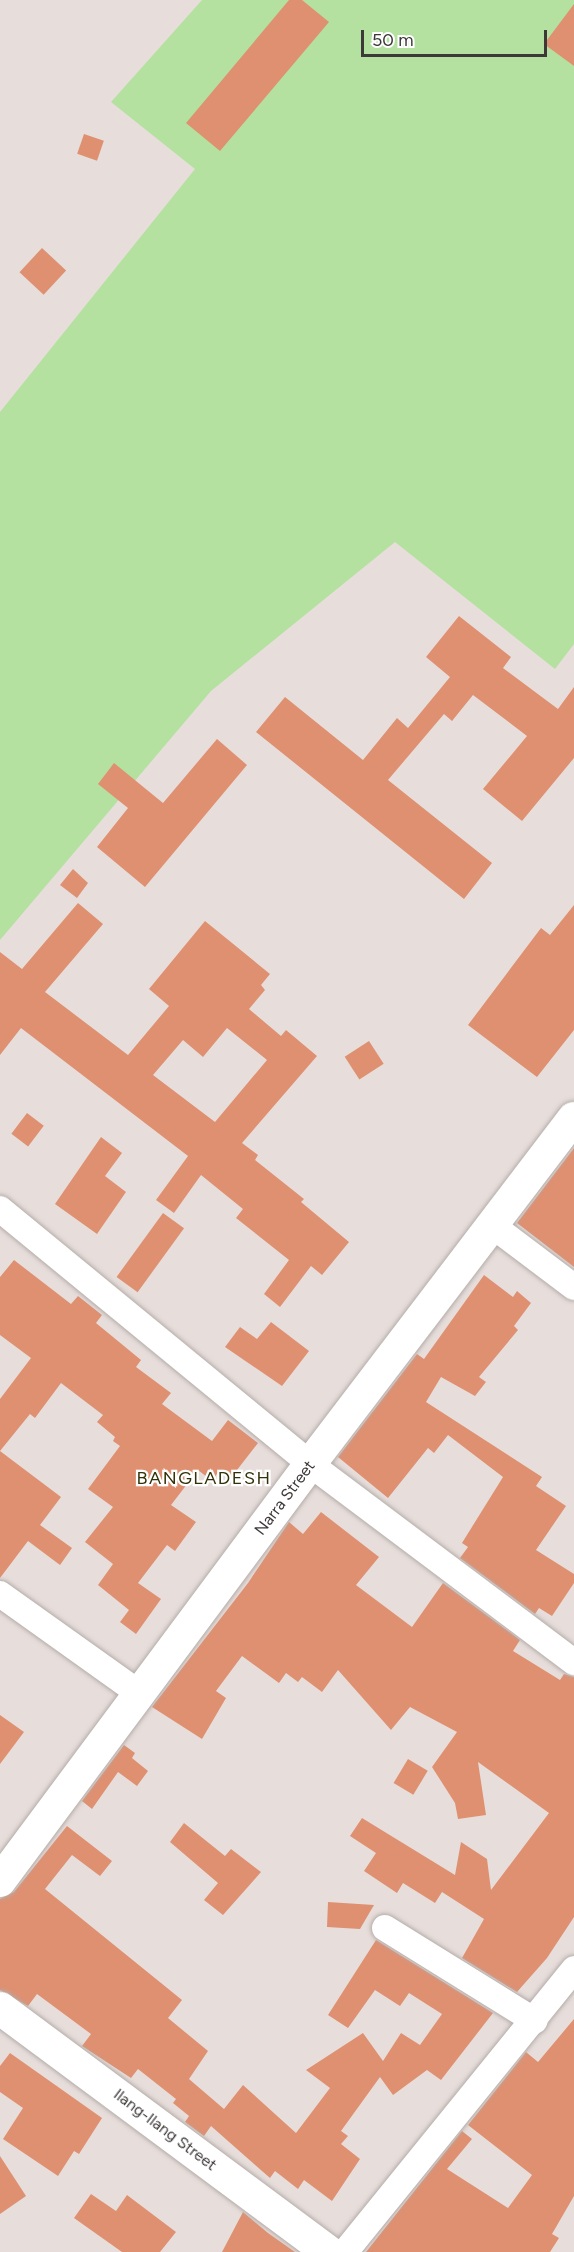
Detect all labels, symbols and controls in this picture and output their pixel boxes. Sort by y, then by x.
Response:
scale bar [364,18,550,56]
text: 50 m [372,29,414,51]
street label: Narra Street [251,1457,319,1539]
district label: BANGLADESH [137,1467,271,1489]
street label: Ilang-Ilang Street [110,2085,220,2175]

